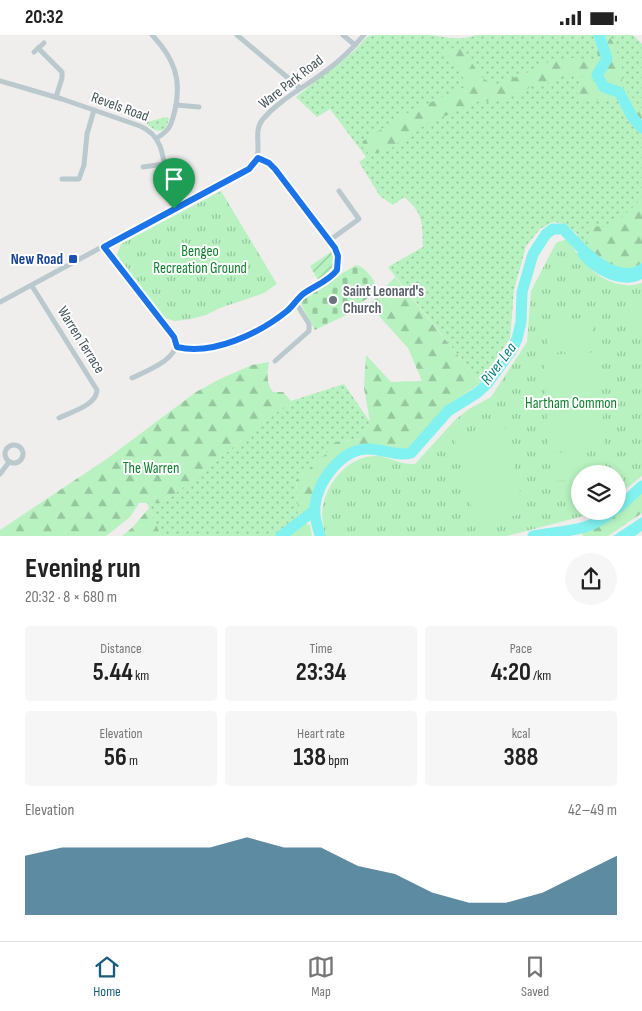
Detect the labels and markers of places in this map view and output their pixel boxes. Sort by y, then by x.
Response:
pin [153,158,195,209]
place label: New Road [11,250,63,269]
marker: New Road [67,253,79,265]
place label: Saint Leonard's Church [343,282,424,318]
marker: Saint Leonard's Church [327,294,339,306]

